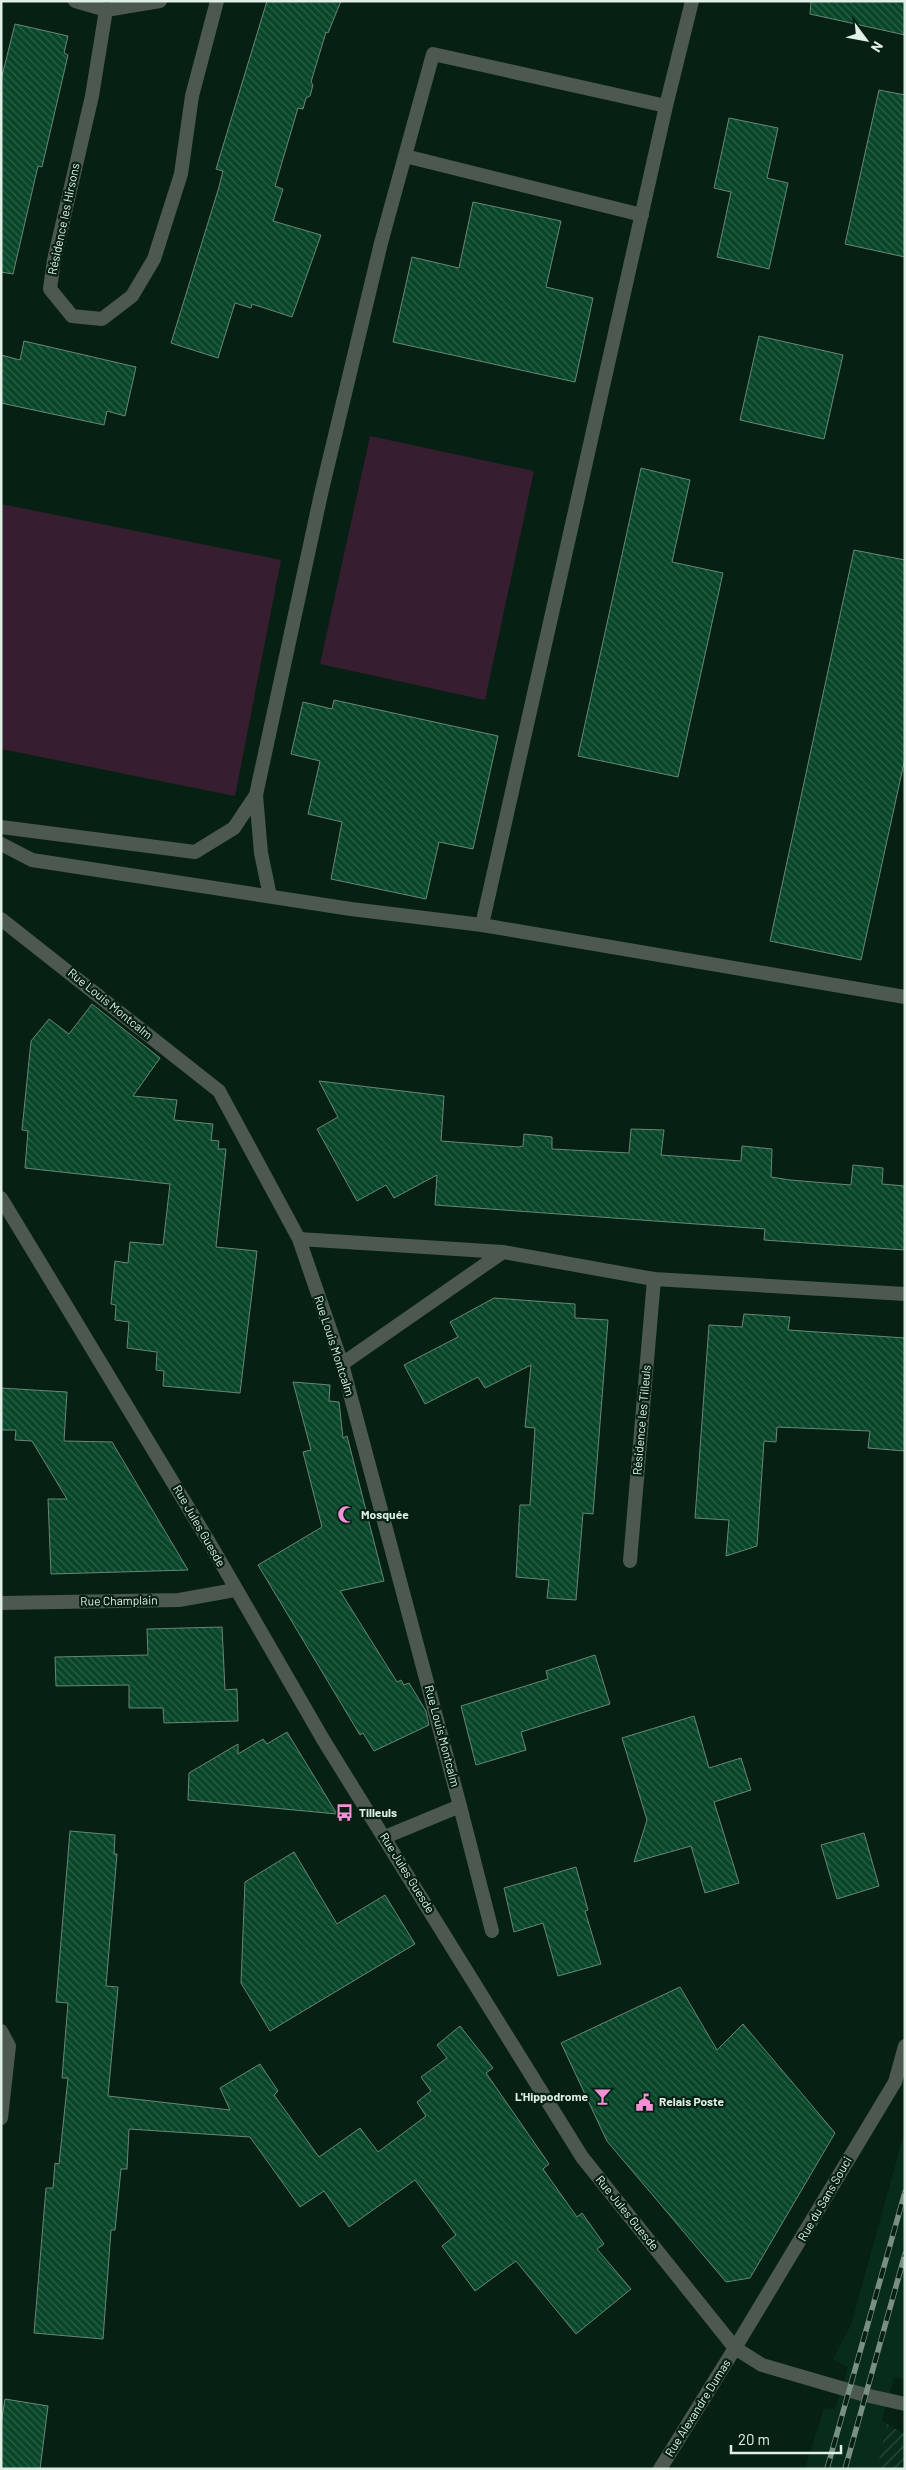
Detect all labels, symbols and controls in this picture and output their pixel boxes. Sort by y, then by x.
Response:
north arrow [841,15,891,65]
text: N [868,39,887,56]
street label: Résidence les Hirsons [44,161,82,276]
street label: Rue Louis Montcalm [66,965,156,1042]
street label: Rue Louis Montcalm [312,1294,358,1398]
street label: Résidence les Tilleuls [629,1364,653,1476]
street label: Rue Jules Guesde [171,1482,229,1569]
mosque icon: Mosquée [337,1505,357,1525]
place label: Mosquée [361,1507,409,1521]
street label: Rue Champlain [80,1592,158,1608]
street label: Rue Louis Montcalm [423,1683,463,1788]
bus stop icon: Tilleuls [335,1803,355,1823]
place label: Tilleuls [359,1805,397,1819]
street label: Rue Jules Guesde [378,1830,438,1915]
bar icon: L'Hippodrome [592,2087,612,2107]
place label: L'Hippodrome [515,2089,588,2103]
public building icon: Relais Poste [635,2092,655,2112]
place label: Relais Poste [659,2094,725,2108]
street label: Rue du Sans Souci [794,2154,854,2243]
street label: Rue Jules Guesde [593,2172,662,2253]
street label: Rue Alexandre Dumas [661,2356,733,2459]
scale bar [731,2422,841,2454]
text: 20 m [738,2430,770,2448]

